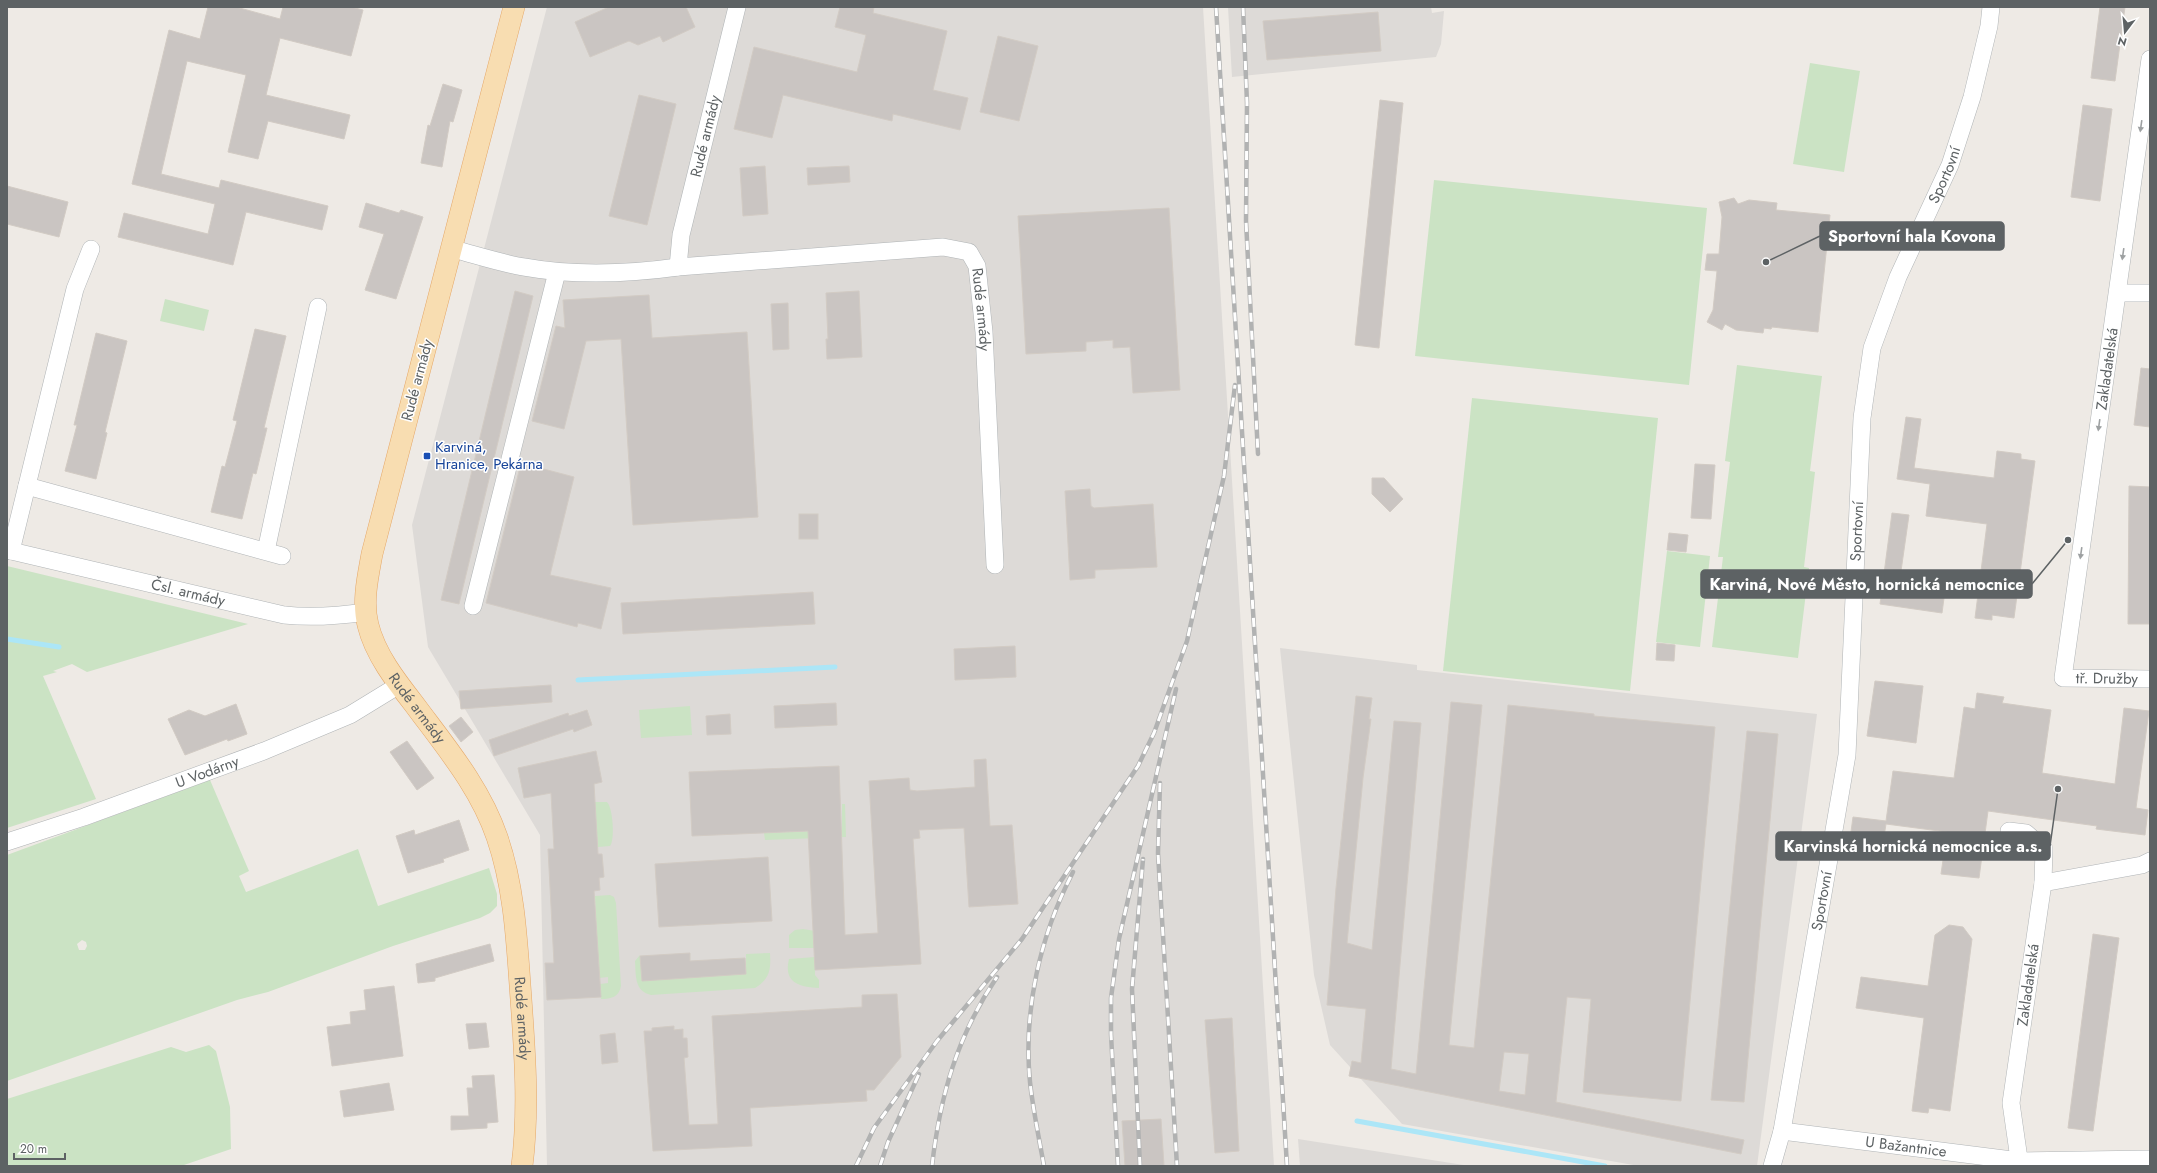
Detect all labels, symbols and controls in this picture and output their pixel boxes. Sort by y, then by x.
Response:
north arrow [2105,12,2145,52]
text: N [2116,33,2129,51]
street label: Rudé armády [685,92,726,179]
one-way arrow [2138,120,2144,132]
street label: Sportovní [1923,143,1967,207]
callout: Sportovní hala Kovona [1820,222,2004,250]
text: Sportovní hala Kovona [1828,225,1996,248]
one-way arrow [2120,248,2126,260]
street label: Rudé armády [966,267,996,352]
street label: Zakladatelská [2090,326,2124,412]
street label: Rudé armády [396,336,439,423]
one-way arrow [2096,419,2102,431]
place label: Karviná, Hranice, Pekárna [435,436,543,475]
marker: Karviná, Hranice, Pekárna [422,451,432,461]
street label: Sportovní [1845,500,1869,562]
one-way arrow [2078,547,2084,560]
callout: Karviná, Nové Město, hornická nemocnice [1701,570,2032,598]
street label: Čsl. armády [149,573,228,612]
text: Karviná, Nové Město, hornická nemocnice [1710,573,2025,596]
street label: tř. Družby [2076,667,2138,690]
street label: Rudé armády [383,668,451,748]
street label: U Vodárny [172,750,242,794]
callout: Karvinská hornická nemocnice a.s. [1776,832,2050,860]
text: Karvinská hornická nemocnice a.s. [1784,835,2042,858]
street label: Sportovní [1806,868,1838,932]
street label: Zakladatelská [2011,942,2045,1028]
street label: Rudé armády [508,976,536,1061]
street label: U Bažantnice [1864,1131,1948,1163]
scale bar [14,1135,65,1161]
text: 20 m [20,1140,47,1158]

